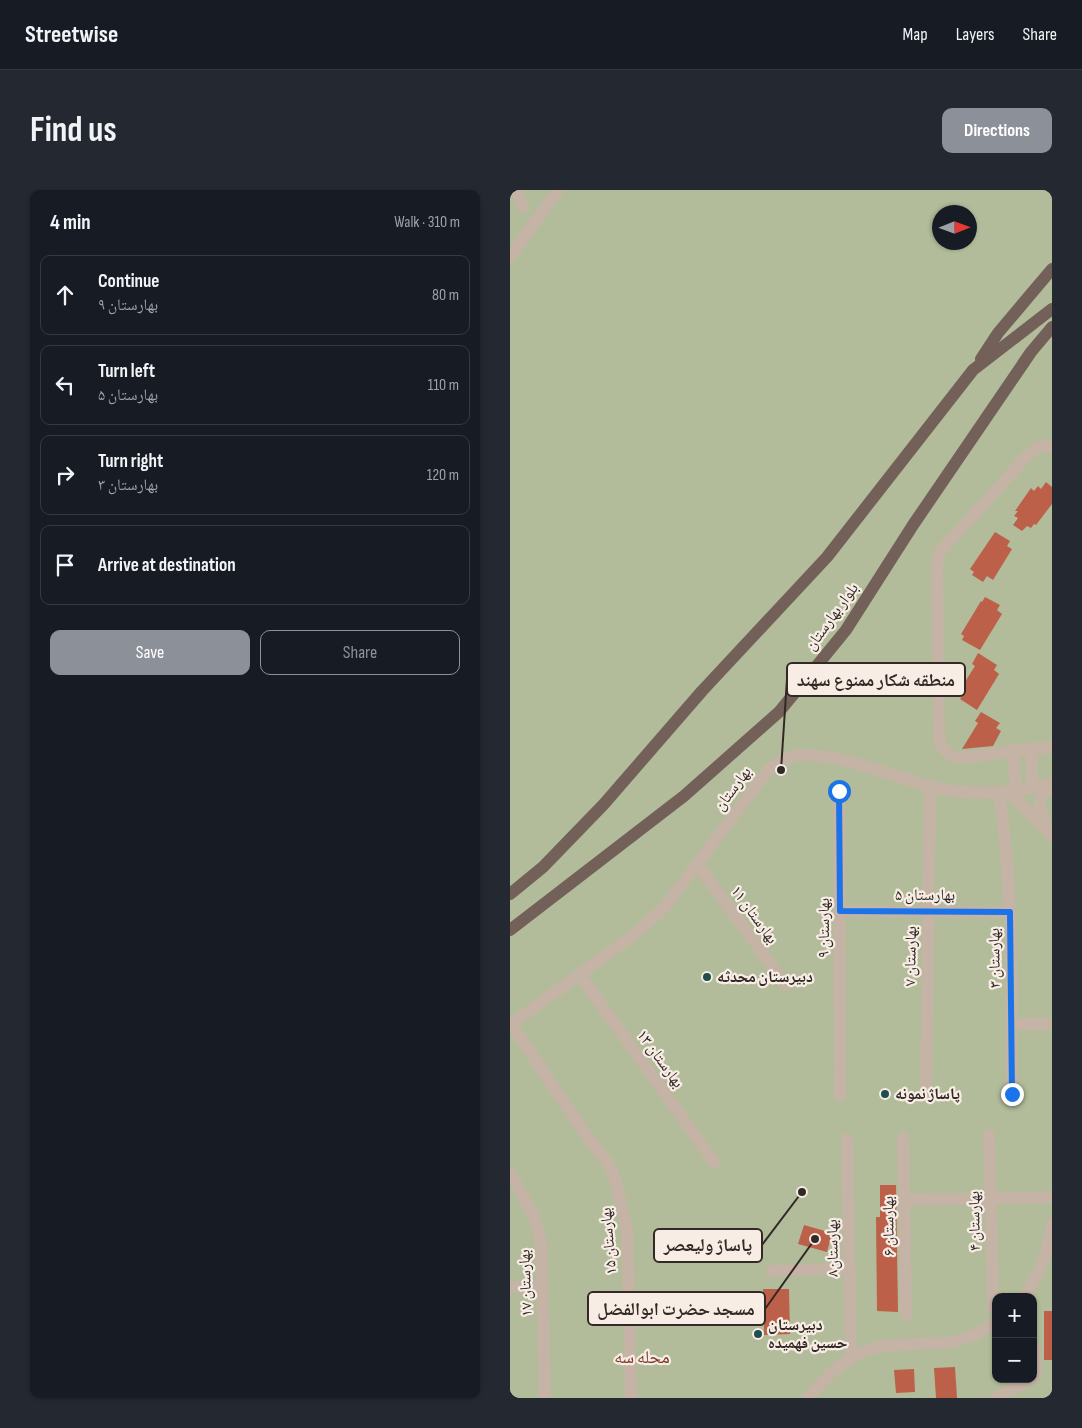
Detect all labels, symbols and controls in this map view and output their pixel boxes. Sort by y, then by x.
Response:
text: Streetwise [25,20,118,49]
text: Map [903,24,928,45]
text: Layers [956,24,995,45]
text: Share [1023,24,1057,45]
button: Directions [942,108,1052,153]
text: Find us [30,109,117,152]
north arrow [932,205,977,250]
text: 4 min [50,210,91,235]
text: Walk · 310 m [394,213,460,232]
text: Continue [98,270,159,293]
icon: ahead [51,281,79,309]
text: 80 m [432,286,459,305]
text: بهارستان ۹ [98,296,158,315]
text: Turn left [98,360,155,383]
icon: left [51,371,79,399]
text: 110 m [428,376,459,395]
text: بهارستان ۵ [98,386,158,405]
text: Turn right [98,450,163,473]
icon: right [51,461,79,489]
text: 120 m [427,466,459,485]
text: بهارستان ۳ [98,476,158,495]
icon: arrive [51,551,79,579]
text: Arrive at destination [98,554,236,577]
street label: بلوار بهارستان [801,580,863,654]
button: Save [50,630,250,675]
button: Share [260,630,460,675]
callout: منطقه شکار ممنوع سهند [787,663,965,696]
text: منطقه شکار ممنوع سهند [797,670,955,691]
street label: بهارستان [710,763,756,815]
route start [828,780,851,803]
street label: بهارستان ۱۱ [727,882,781,948]
street label: بهارستان ۵ [895,886,955,905]
street label: بهارستان ۹ [815,898,834,958]
street label: بهارستان ۷ [901,926,921,986]
street label: بهارستان ۳ [985,928,1005,988]
place label: دبیرستان محدثه [717,968,813,987]
marker: دبیرستان محدثه [701,971,713,983]
street label: بهارستان ۱۳ [633,1026,687,1092]
route end [1001,1083,1024,1106]
place label: پاساژ نمونه [895,1085,960,1104]
marker: پاساژ نمونه [879,1088,891,1100]
street label: بهارستان ۴ [965,1191,985,1251]
street label: بهارستان ۶ [879,1196,899,1256]
street label: بهارستان ۱۵ [597,1207,621,1275]
street label: بهارستان۸ [823,1219,843,1277]
callout: پاساژ ولیعصر [654,1229,762,1262]
text: پاساژ ولیعصر [663,1235,752,1256]
street label: بهارستان ۱۷ [515,1249,537,1317]
callout: مسجد حضرت ابوالفضل [588,1292,765,1325]
map controls [992,1293,1037,1383]
button: + [992,1293,1037,1338]
text: مسجد حضرت ابوالفضل [597,1299,755,1320]
place label: دبیرستان حسین فهمیده [768,1316,848,1353]
marker: دبیرستان حسین فهمیده [752,1328,764,1340]
button: − [992,1338,1037,1383]
district label: محله سه [614,1347,670,1368]

